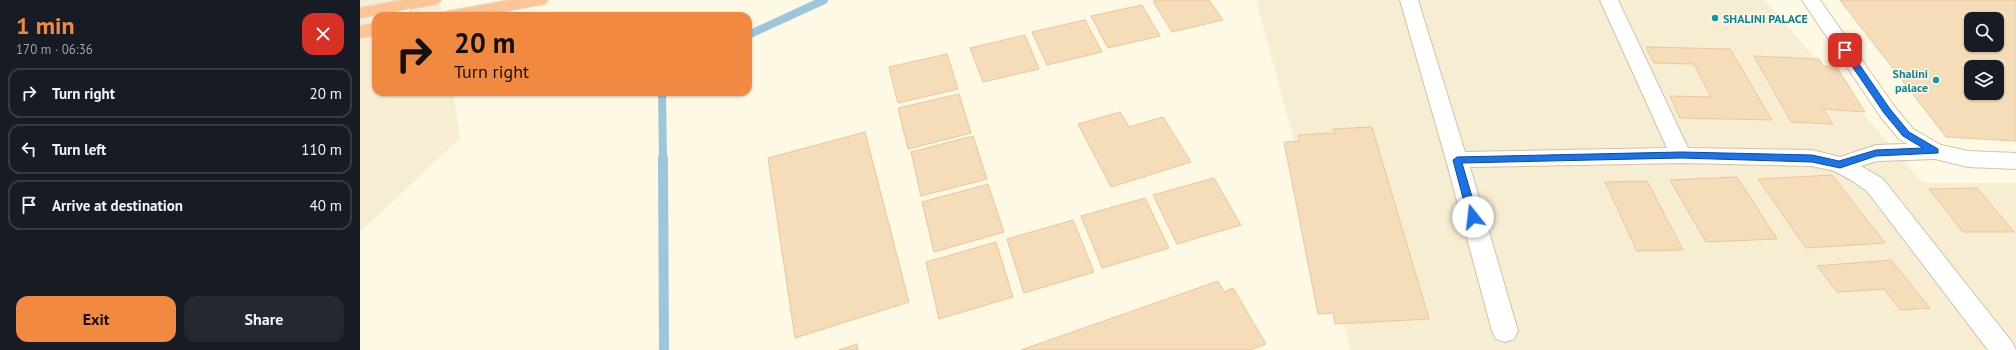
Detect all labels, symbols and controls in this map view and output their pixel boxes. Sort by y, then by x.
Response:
text: 1 min [16,10,75,41]
place label: SHALINI PALACE [1723,11,1808,26]
map controls [1964,12,2004,100]
button: search [1964,12,2004,52]
button: close [302,13,344,55]
marker: SHALINI PALACE [1710,13,1720,23]
text: 20 m [454,24,515,61]
icon: right [388,28,440,80]
pin [1828,33,1862,67]
icon: arrive [1834,39,1856,61]
text: 170 m · 06:36 [16,41,93,58]
text: Turn right [454,60,529,83]
button: layers [1964,60,2004,100]
place label: Shalini palace [1893,66,1928,95]
marker: Shalini palace [1931,75,1941,85]
icon: right [18,82,40,104]
text: Turn right [52,84,115,103]
text: 20 m [309,84,342,103]
icon: left [18,138,40,160]
text: Turn left [52,140,106,159]
text: 110 m [301,140,342,159]
icon: arrive [18,194,40,216]
text: Arrive at destination [52,196,183,215]
text: 40 m [309,196,342,215]
position arrow [1452,196,1494,238]
button: Exit [16,296,176,342]
button: Share [184,296,344,342]

